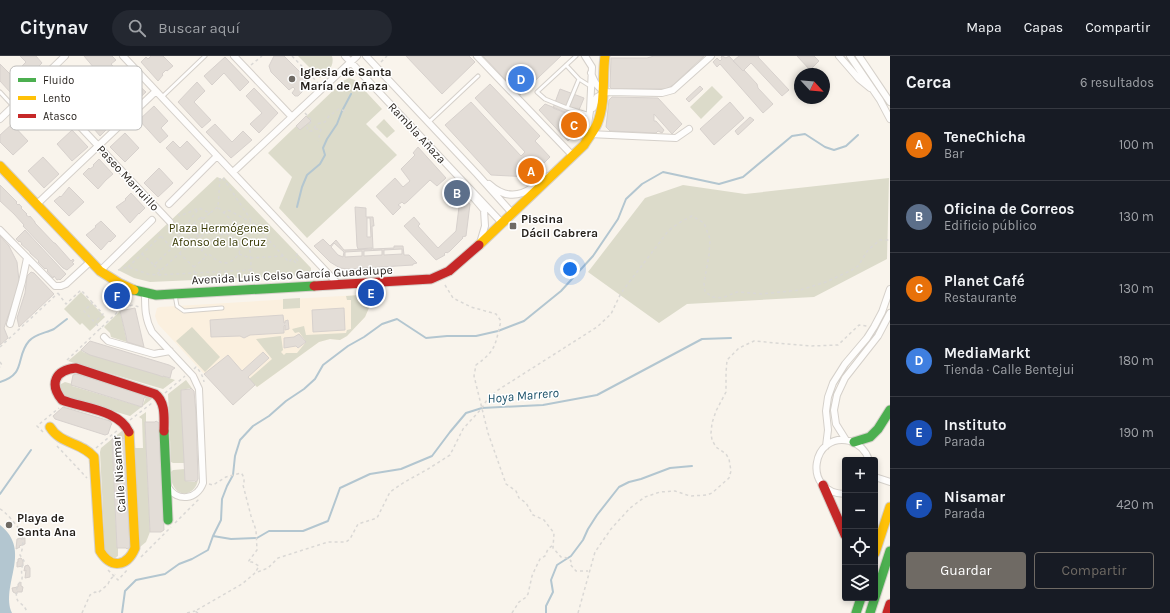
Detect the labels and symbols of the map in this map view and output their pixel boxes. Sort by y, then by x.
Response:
pin: D [508,64,534,94]
place label: Iglesia de Santa María de Añaza [300,65,392,93]
legend [10,66,142,130]
north arrow [794,68,830,104]
text: Fluido [43,74,74,87]
marker: Iglesia de Santa María de Añaza [287,74,297,84]
text: Lento [43,92,71,105]
street label: Rambla Añaza [385,100,449,166]
text: Atasco [43,110,77,123]
pin: C [561,110,587,140]
street label: Paseo Marruillo [94,142,162,214]
pin: A [518,156,544,186]
pin: B [444,178,470,208]
place label: Piscina Dácil Cabrera [521,212,598,240]
park label: Plaza Hermógenes Afonso de la Cruz [169,221,269,249]
marker: Piscina Dácil Cabrera [508,221,518,231]
your location [560,259,580,279]
street label: Avenida Luis Celso García Guadalupe [191,263,393,287]
pin: E [358,278,384,308]
pin: F [104,281,130,311]
water label: Hoya Marrero [487,385,560,406]
street label: Calle Nisamar [109,435,129,513]
place label: Playa de Santa Ana [17,511,76,539]
marker: Playa de Santa Ana [4,520,14,530]

